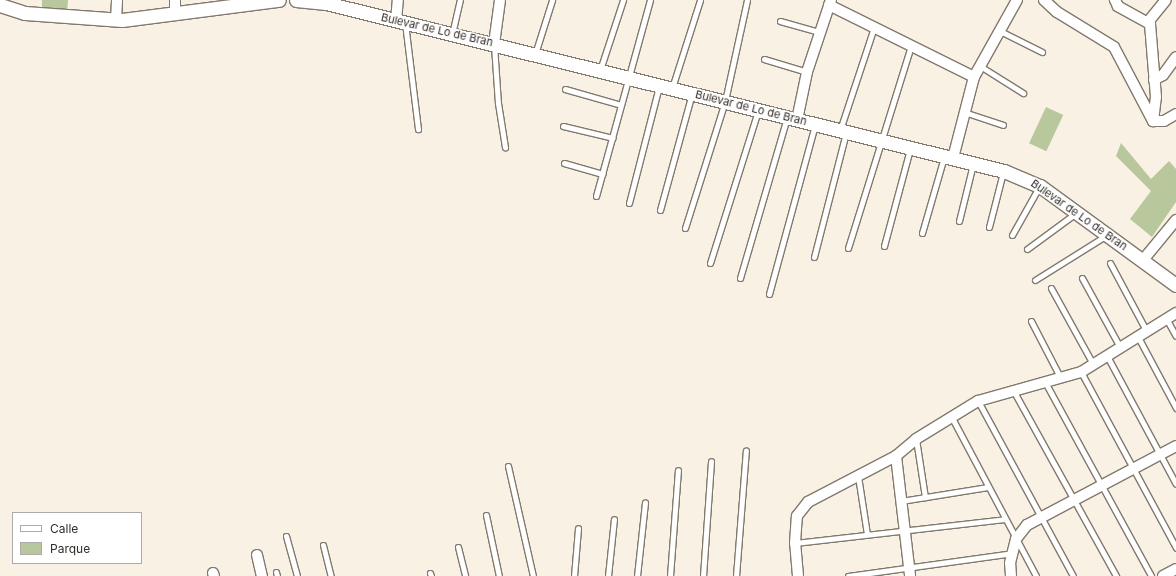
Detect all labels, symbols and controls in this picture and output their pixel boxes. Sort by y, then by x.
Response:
street label: Bulevar de Lo de Bran [380,11,494,49]
street label: Bulevar de Lo de Bran [694,88,808,128]
street label: Bulevar de Lo de Bran [1028,177,1130,253]
legend [12,512,142,564]
text: Calle [50,521,78,536]
text: Parque [50,541,90,556]

